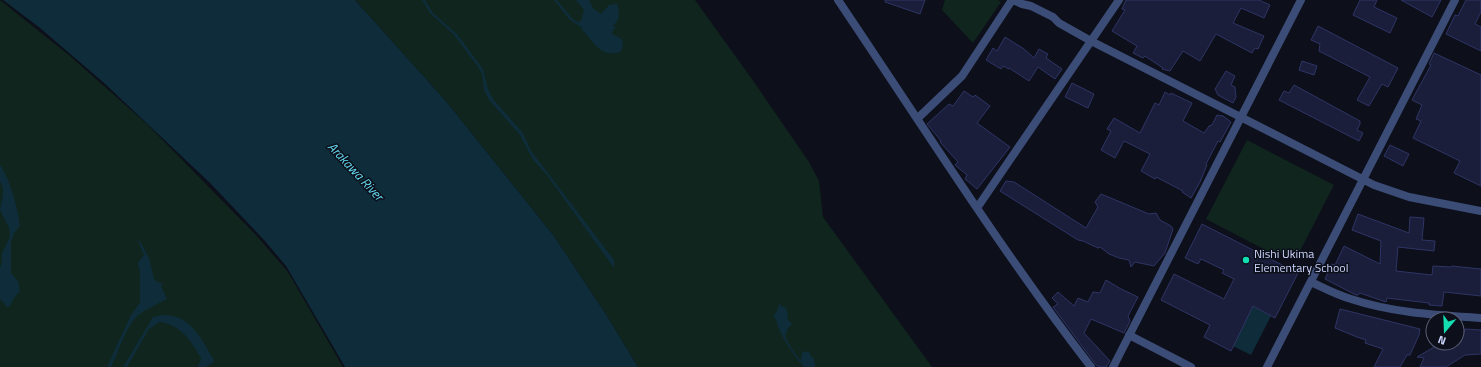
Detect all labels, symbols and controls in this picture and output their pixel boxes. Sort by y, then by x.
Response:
water label: Arakawa River [323,137,390,206]
place label: Nishi Ukima Elementary School [1254,244,1348,277]
marker: Nishi Ukima Elementary School [1241,255,1251,265]
north arrow [1425,311,1465,351]
text: N [1436,332,1448,349]

